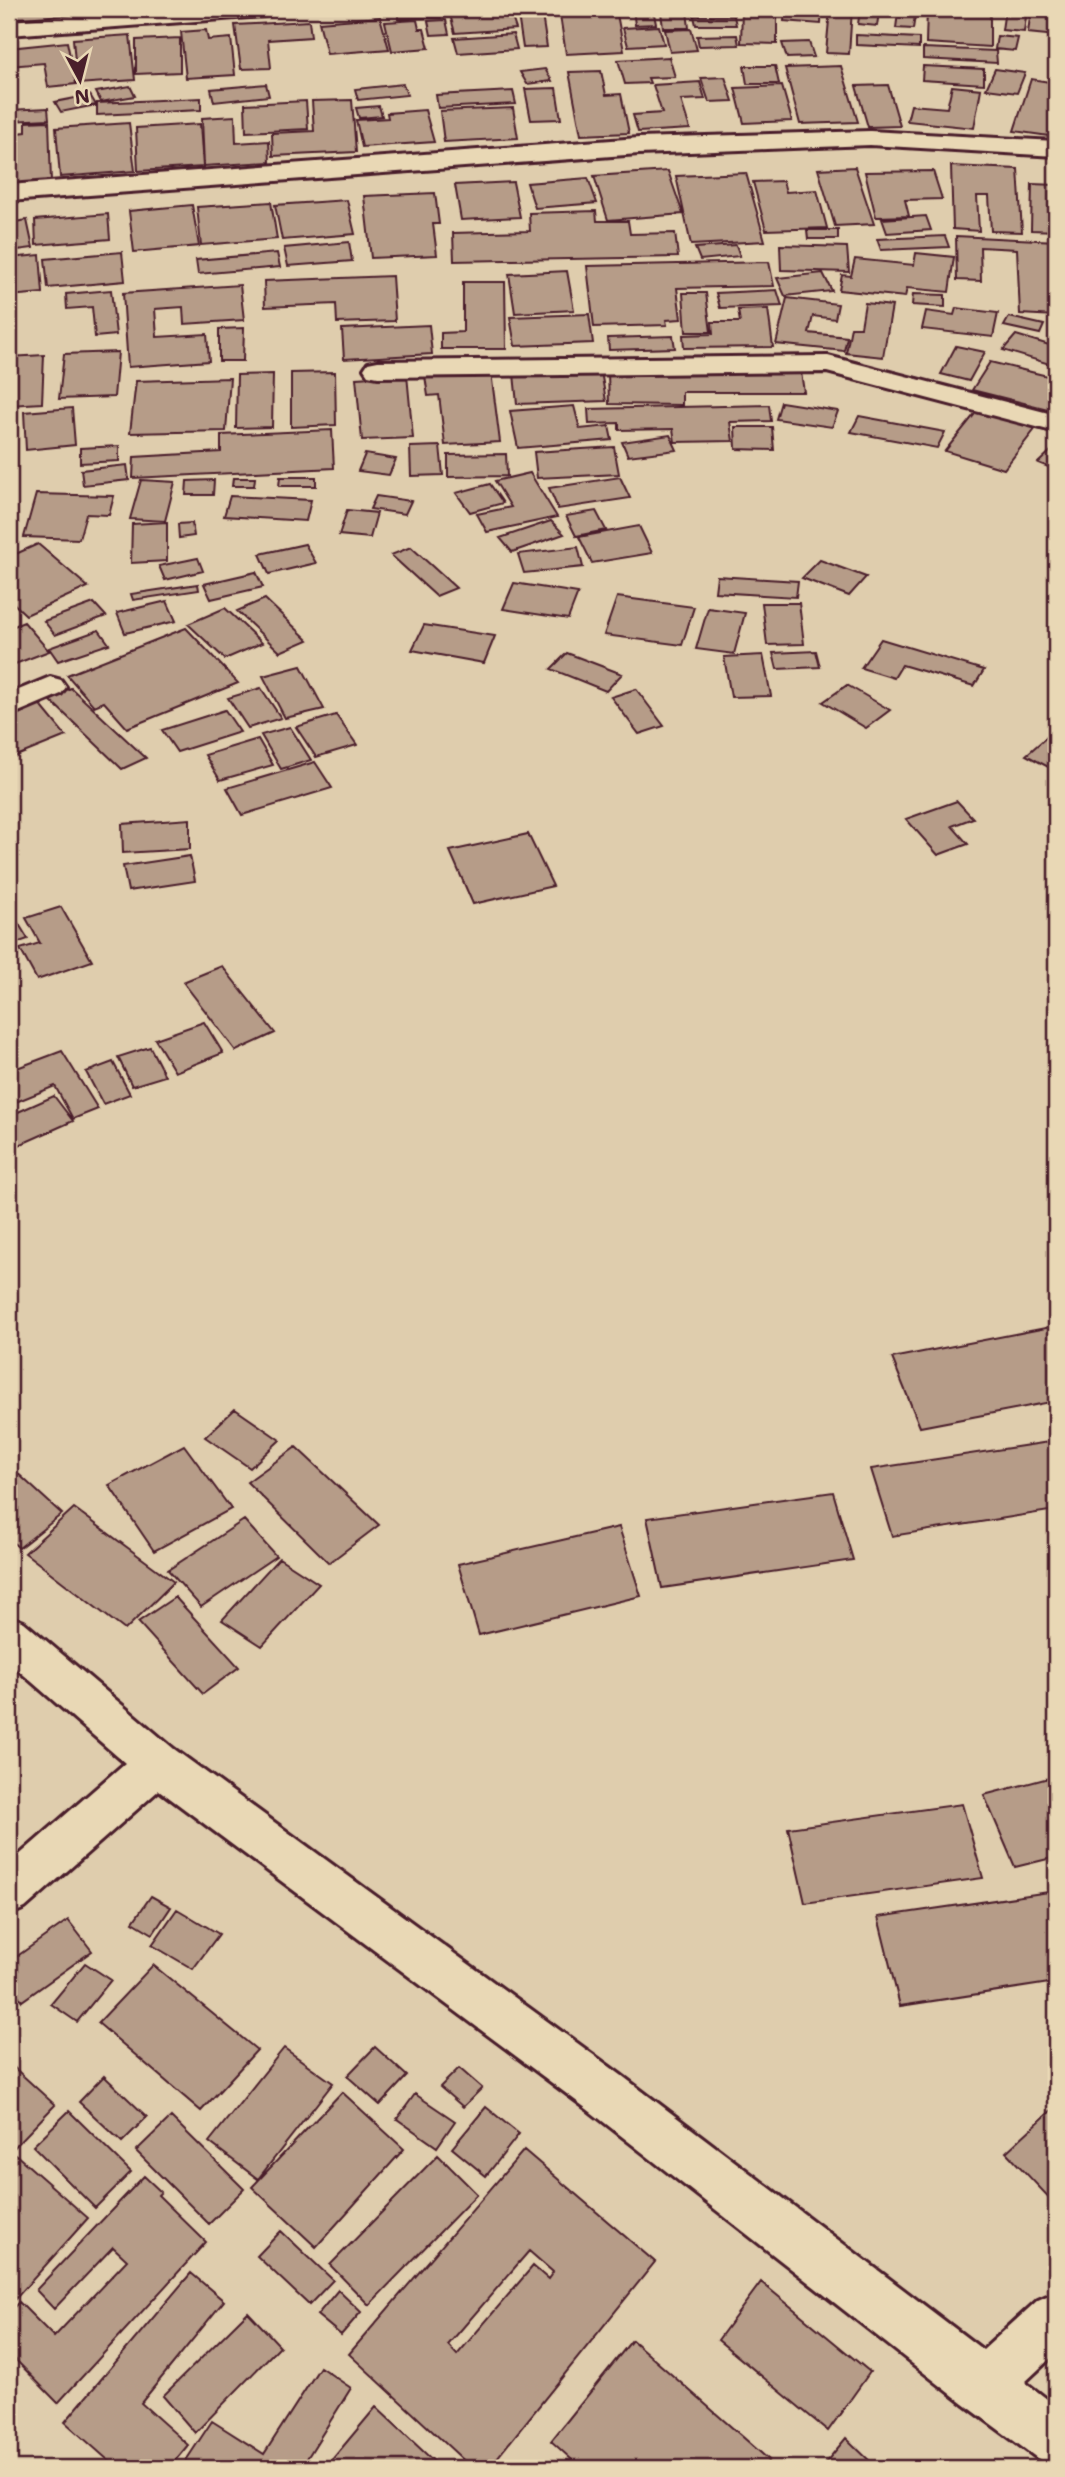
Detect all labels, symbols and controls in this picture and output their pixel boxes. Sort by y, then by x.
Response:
north arrow [46,46,116,116]
text: N [73,83,91,110]

